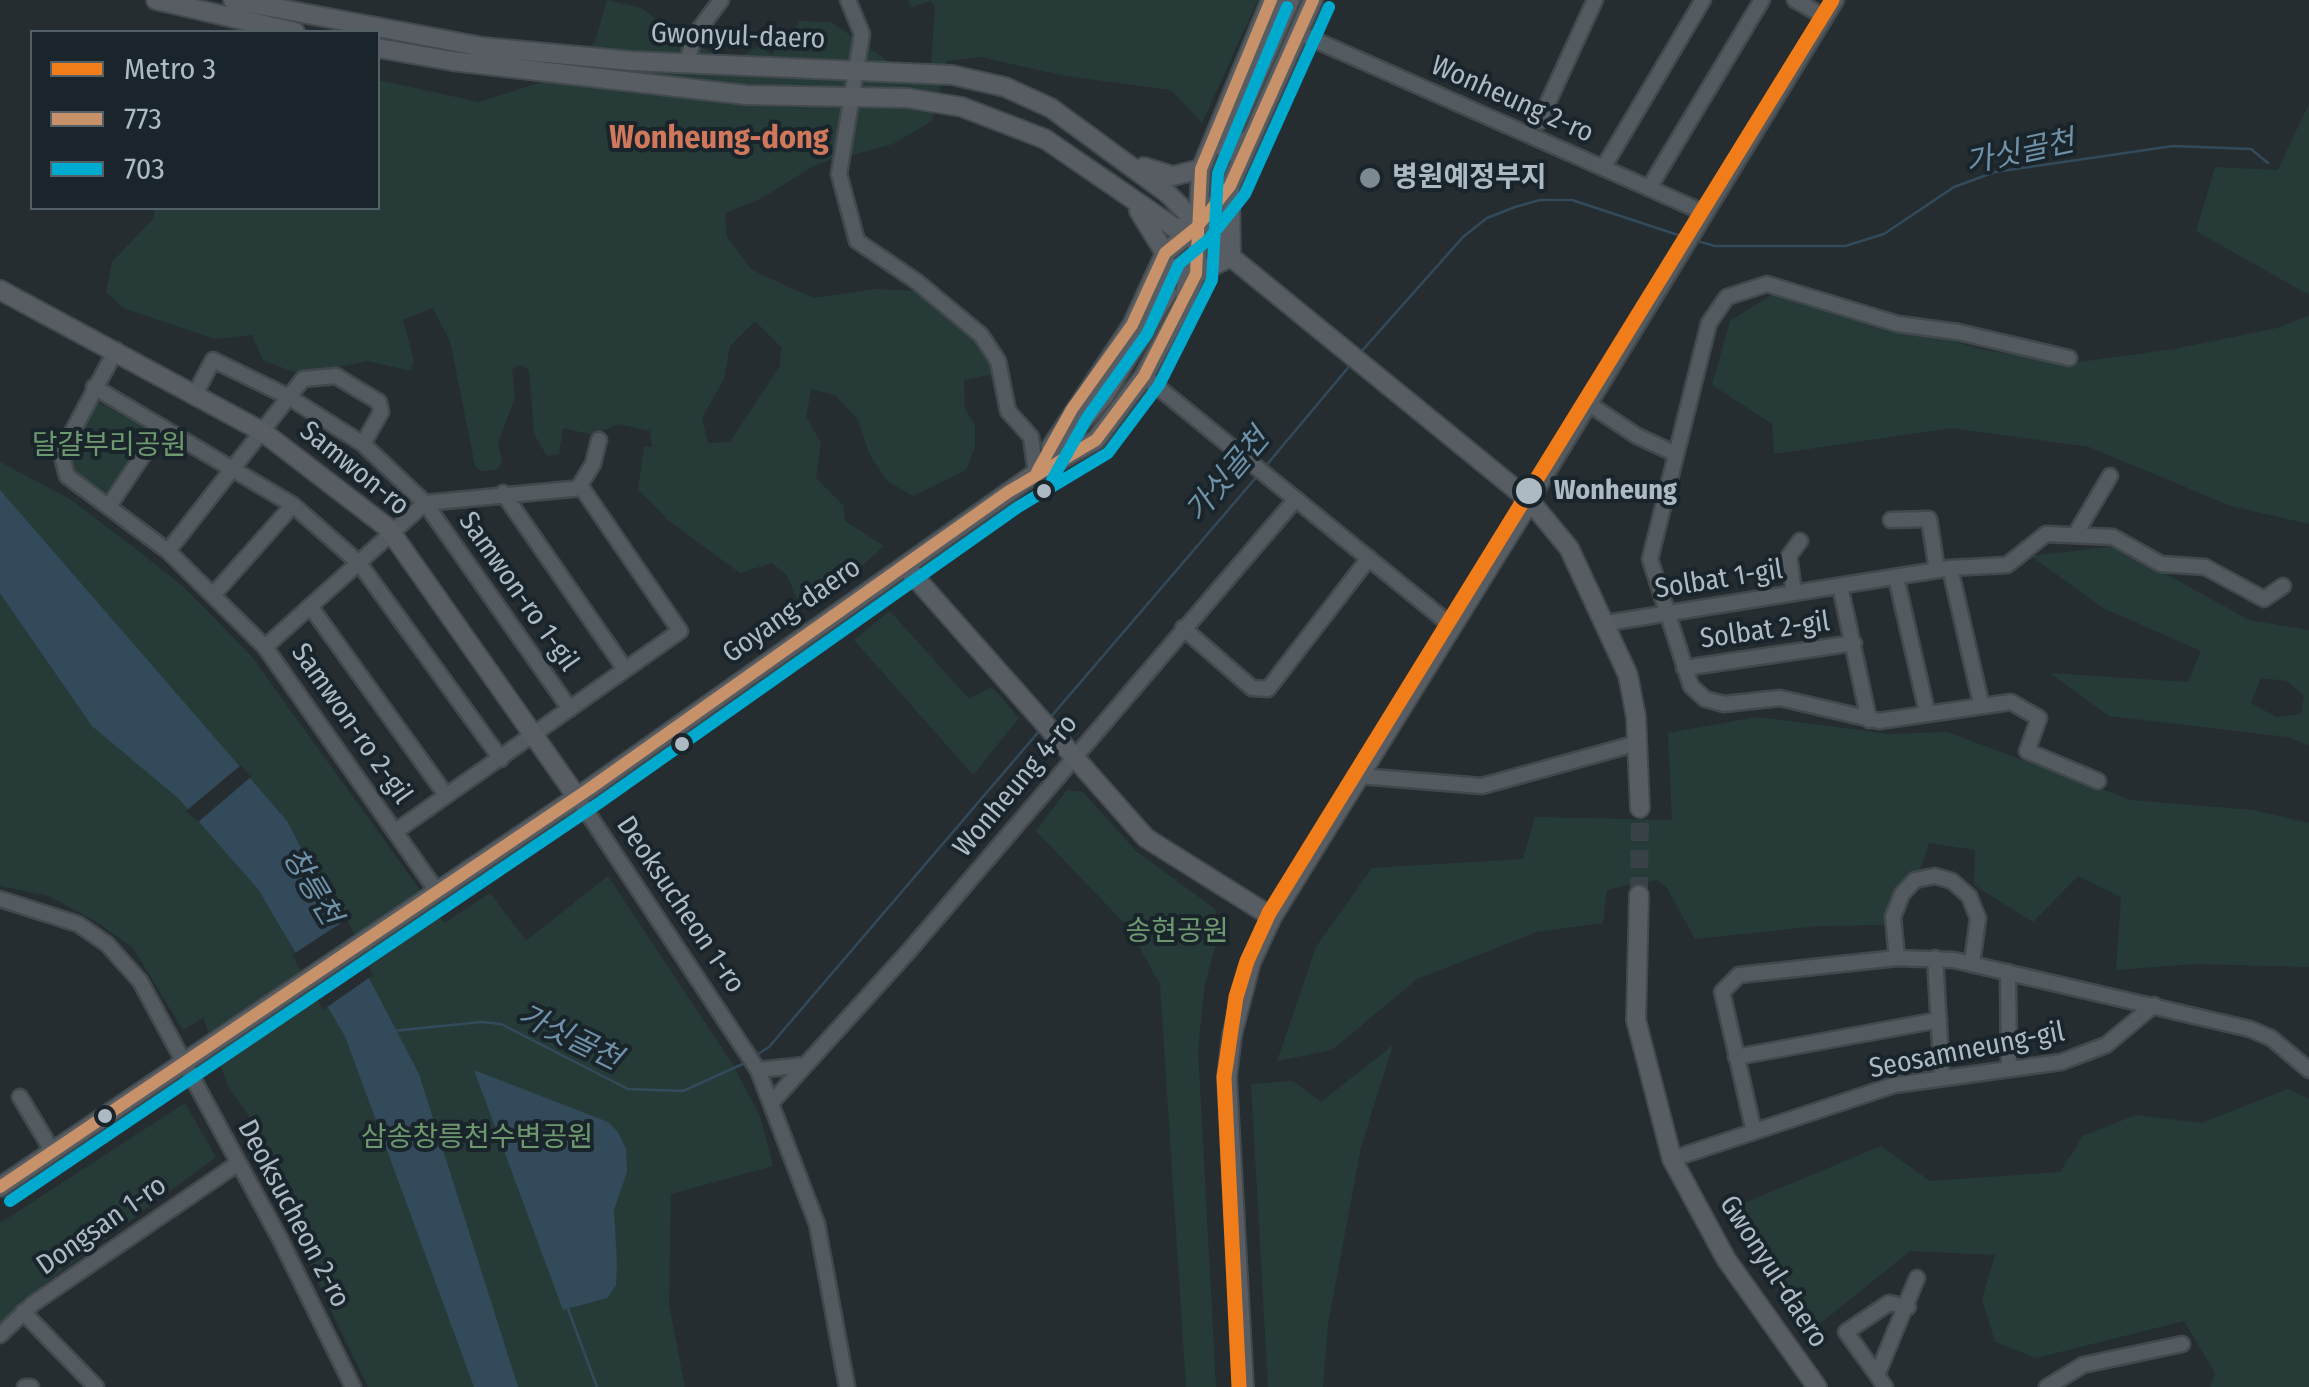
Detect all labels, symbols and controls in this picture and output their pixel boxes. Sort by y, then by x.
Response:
street label: Gwonyul-daero [650,17,826,57]
legend [30,30,380,210]
street label: Wonheung 2-ro [1426,49,1598,151]
text: Metro 3 [124,51,216,87]
text: 773 [124,101,162,137]
district label: Wonheung-dong [609,120,829,158]
water label: 가싯골천 [1962,124,2078,182]
text: 703 [124,151,165,187]
place label: 병원예정부지 [1392,161,1547,195]
marker: 병원예정부지 [1357,165,1383,191]
street label: Samwon-ro [293,415,415,523]
water label: 가싯골천 [1179,422,1277,530]
park label: 달걀부리공원 [32,429,186,463]
place label: Wonheung [1554,474,1677,508]
marker: Wonheung [1513,475,1545,507]
unlabelled marker [1034,481,1054,501]
street label: Samwon-ro 1-gil [451,506,585,678]
street label: Goyang-daero [717,551,867,671]
street label: Solbat 1-gil [1653,553,1785,607]
street label: Solbat 2-gil [1698,605,1832,657]
street label: Samwon-ro 2-gil [283,637,419,811]
street label: Wonheung 4-ro [947,708,1085,864]
unlabelled marker [672,734,692,754]
street label: Deoksucheon 1-ro [608,810,752,1000]
water label: 창릉천 [274,842,348,932]
park label: 송현공원 [1125,915,1229,949]
water label: 가싯골천 [511,998,627,1078]
street label: Seosamneung-gil [1866,1016,2068,1086]
unlabelled marker [95,1106,115,1126]
street label: Deoksucheon 2-ro [229,1115,357,1313]
park label: 삼송창릉천수변공원 [361,1121,593,1155]
street label: Dongsan 1-ro [31,1169,173,1283]
street label: Gwonyul-daero [1711,1190,1835,1354]

